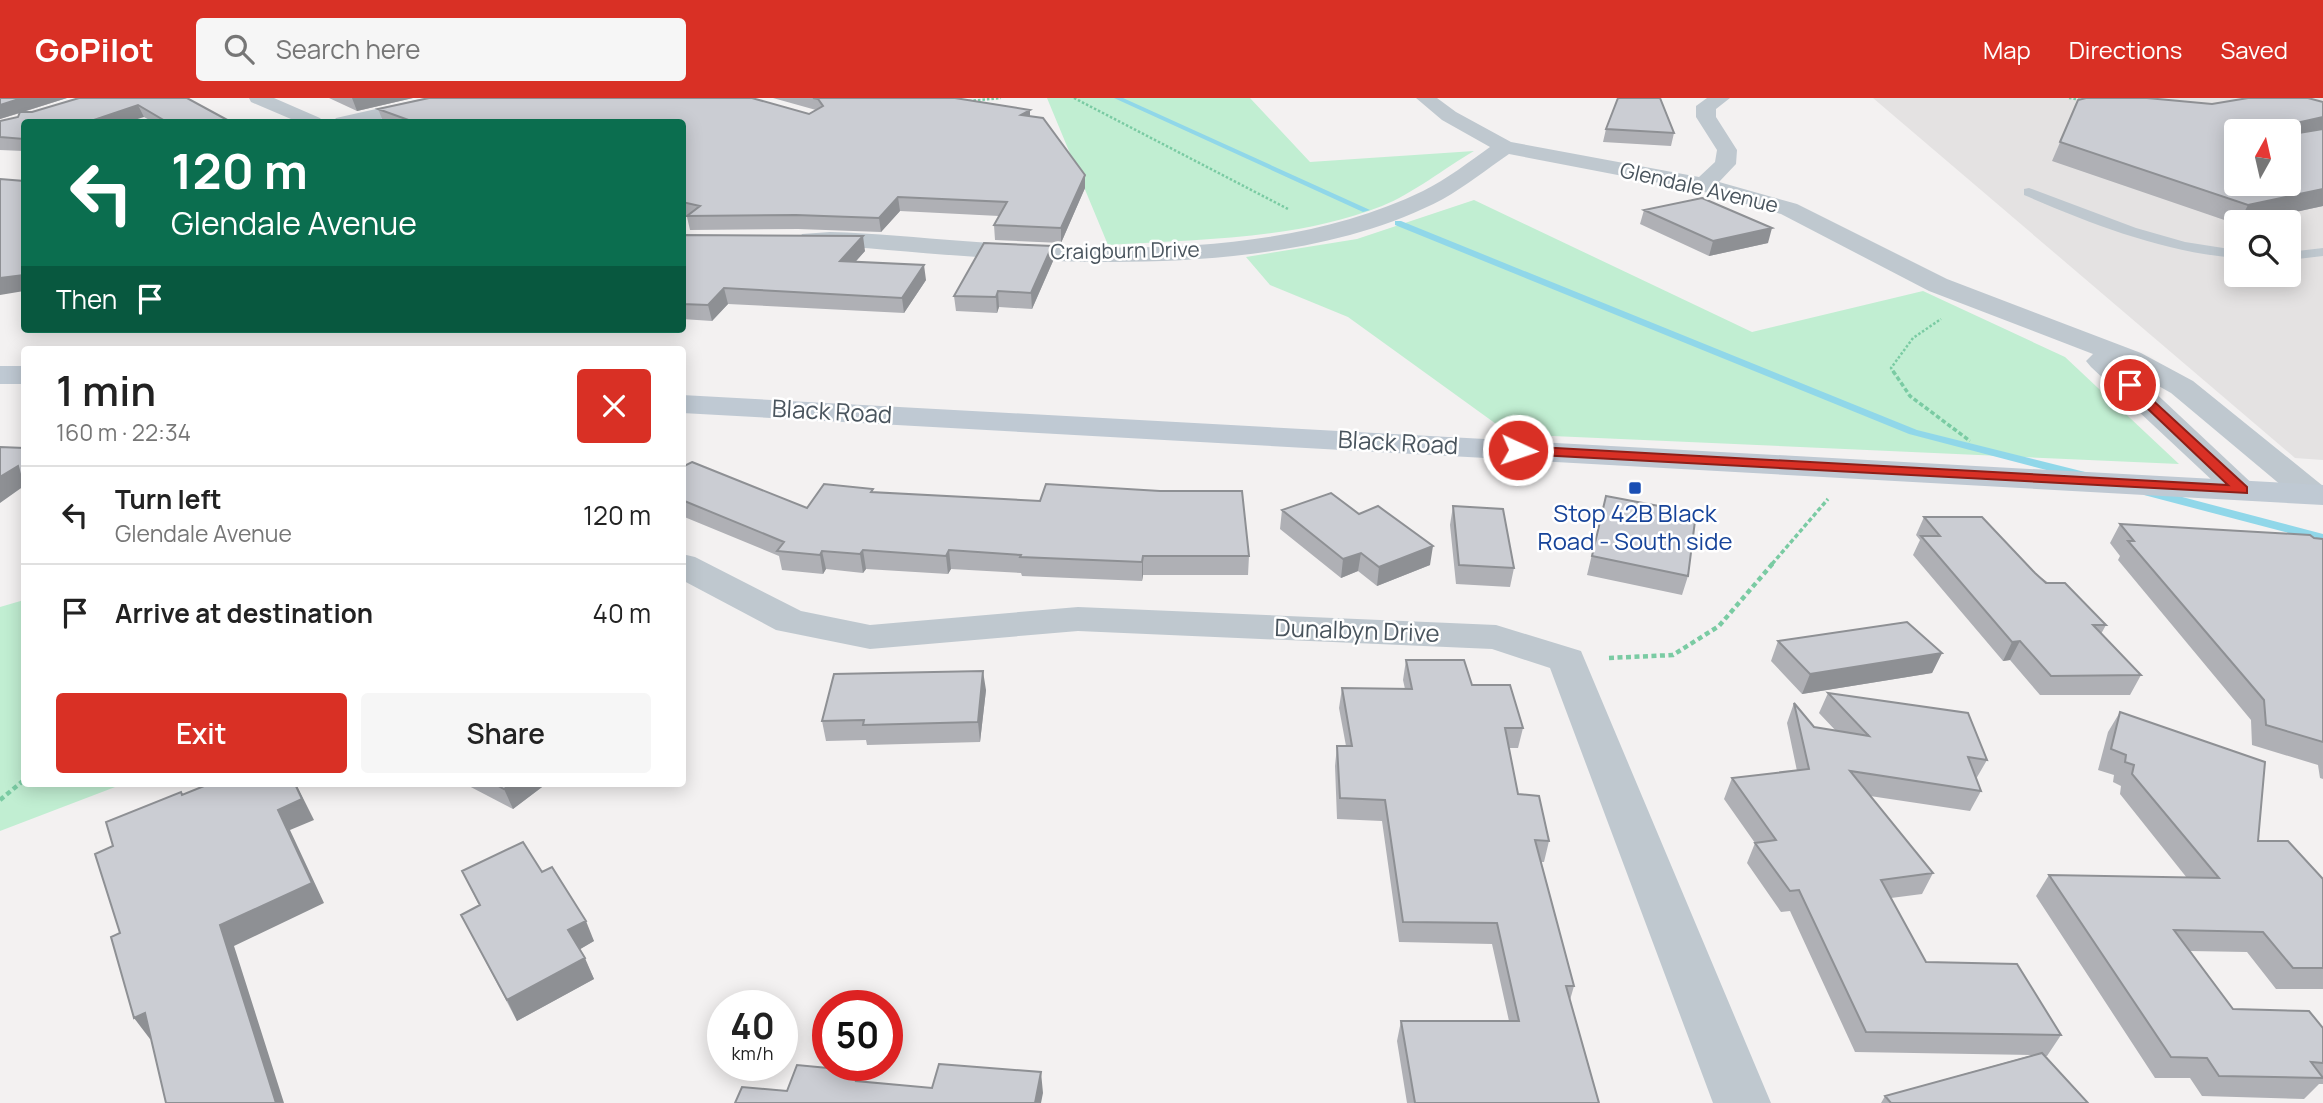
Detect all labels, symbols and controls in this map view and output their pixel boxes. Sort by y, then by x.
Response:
search box [196,18,686,81]
text: GoPilot [35,27,154,72]
icon: search [220,30,258,68]
text: Search here [276,31,420,67]
text: Map [1983,33,2031,66]
text: Directions [2069,33,2182,66]
text: Saved [2220,33,2288,66]
north arrow [2224,119,2301,196]
map controls [2224,119,2301,287]
text: 120 m [171,137,308,204]
icon: left [56,147,147,238]
street label: Glendale Avenue [1617,155,1781,219]
text: Glendale Avenue [171,201,417,245]
button: search [2224,210,2301,287]
street label: Craigburn Drive [1050,235,1200,265]
icon: arrive [131,280,169,318]
text: Then [56,281,117,317]
pin [2100,355,2160,415]
text: 1 min [56,361,156,419]
icon: arrive [2111,366,2149,404]
button: close [577,369,651,443]
street label: Black Road [771,391,893,430]
position arrow [1481,413,1555,487]
text: 160 m · 22:34 [56,416,191,448]
street label: Black Road [1337,422,1459,461]
marker: Stop 42B Black Road - South side [1627,480,1643,496]
text: Turn left [115,481,222,517]
icon: left [56,496,94,534]
place label: Stop 42B Black Road - South side [1538,496,1732,557]
text: 120 m [583,497,651,533]
text: Glendale Avenue [115,517,292,549]
icon: arrive [56,594,94,632]
text: Arrive at destination [115,595,373,631]
text: 40 m [593,595,651,631]
street label: Dunalbyn Drive [1274,610,1440,649]
button: Exit [56,693,347,773]
button: Share [361,693,651,773]
speed limit sign: 50 [812,990,903,1081]
text: 40 [730,1002,775,1050]
text: km/h [732,1041,773,1065]

